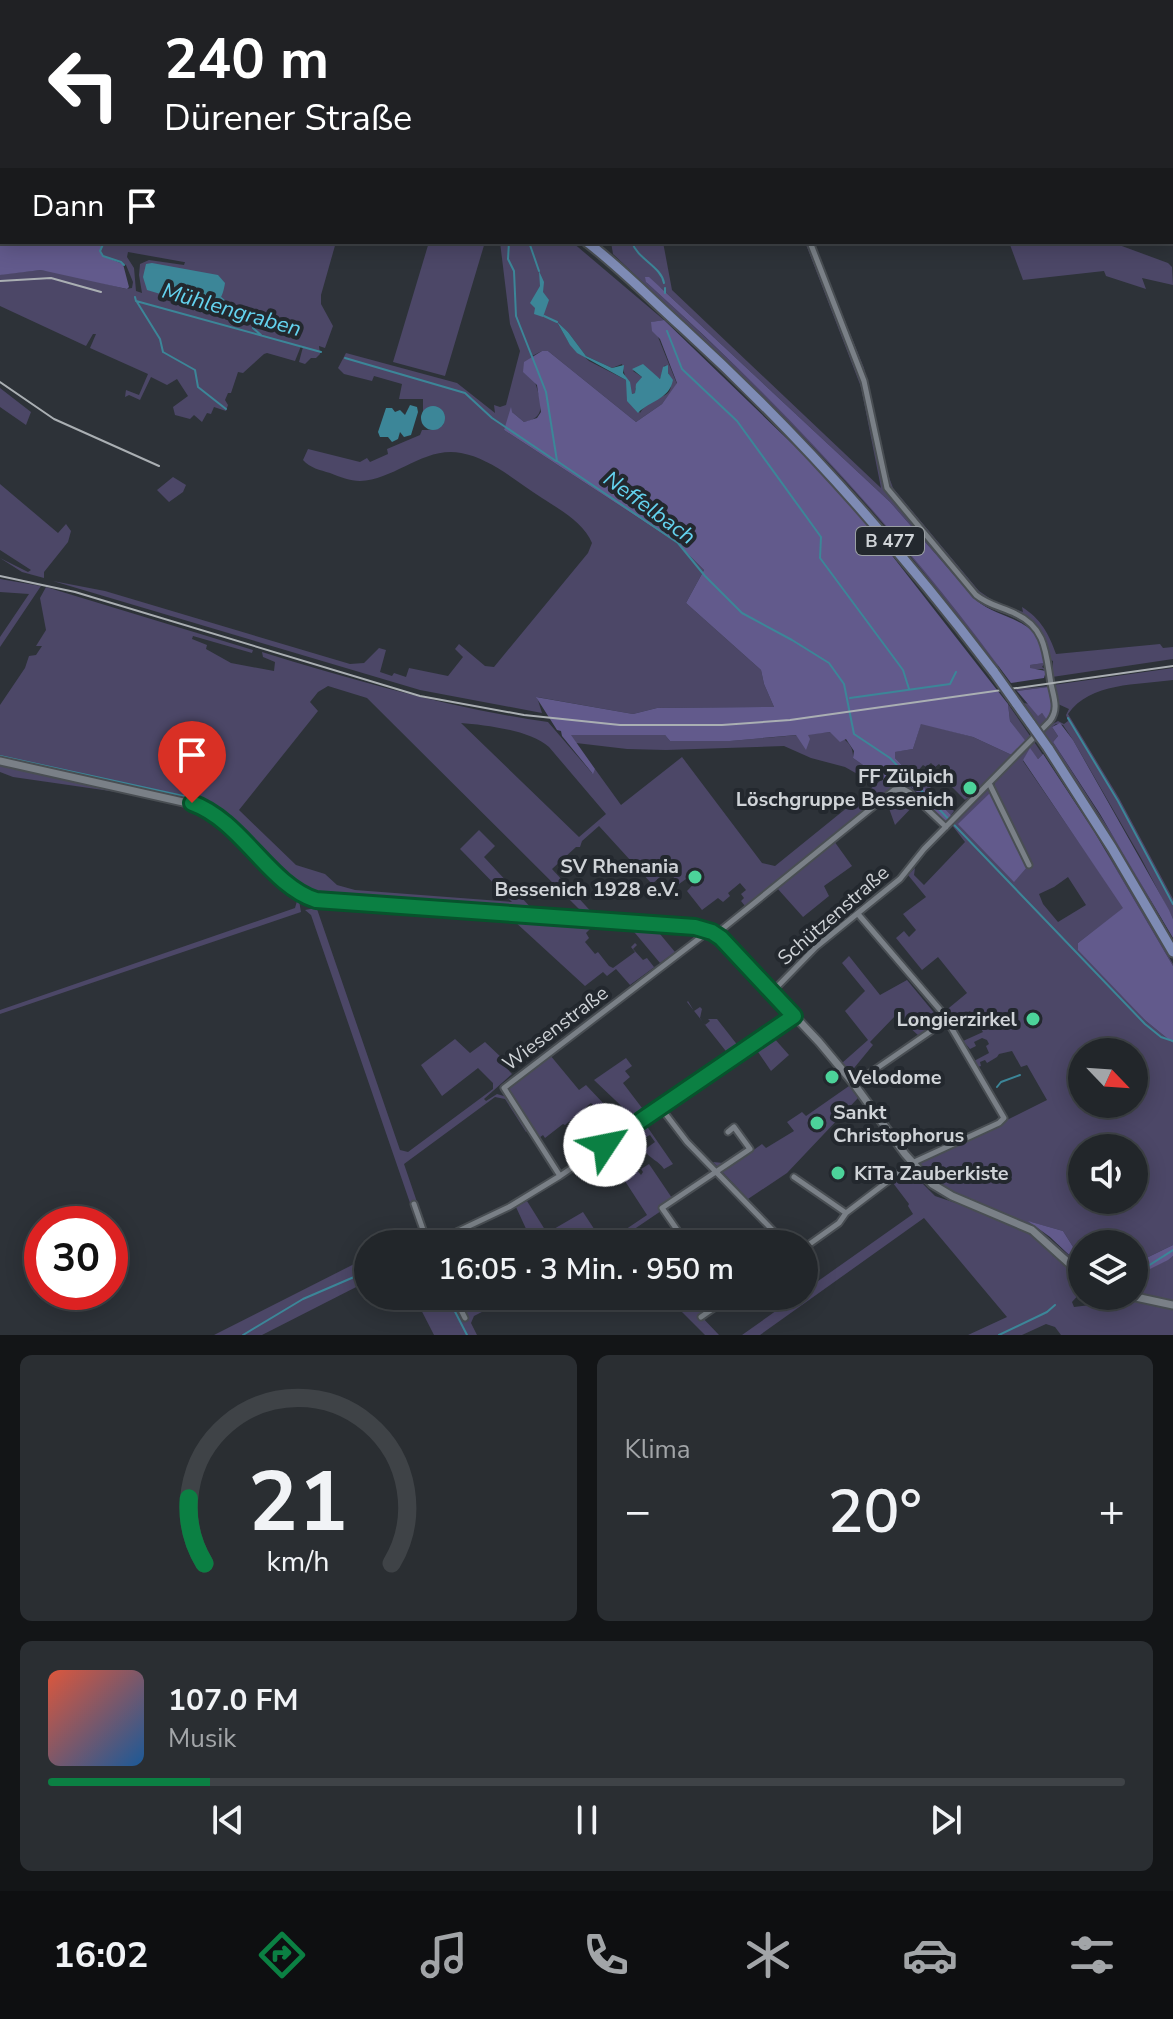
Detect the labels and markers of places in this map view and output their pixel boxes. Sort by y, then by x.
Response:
pin [158,721,226,803]
place label: FF Zülpich Löschgruppe Bessenich [736,763,954,813]
marker: FF Zülpich Löschgruppe Bessenich [961,779,979,797]
place label: SV Rhenania Bessenich 1928 e.V. [494,853,679,903]
marker: SV Rhenania Bessenich 1928 e.V. [686,868,704,886]
place label: Longierzirkel [897,1006,1018,1033]
marker: Longierzirkel [1024,1010,1042,1028]
place label: Velodome [847,1064,942,1091]
marker: Velodome [823,1068,841,1086]
place label: Sankt Christophorus [833,1099,965,1149]
marker: Sankt Christophorus [808,1114,826,1132]
place label: KiTa Zauberkiste [854,1160,1009,1187]
marker: KiTa Zauberkiste [829,1164,847,1182]

